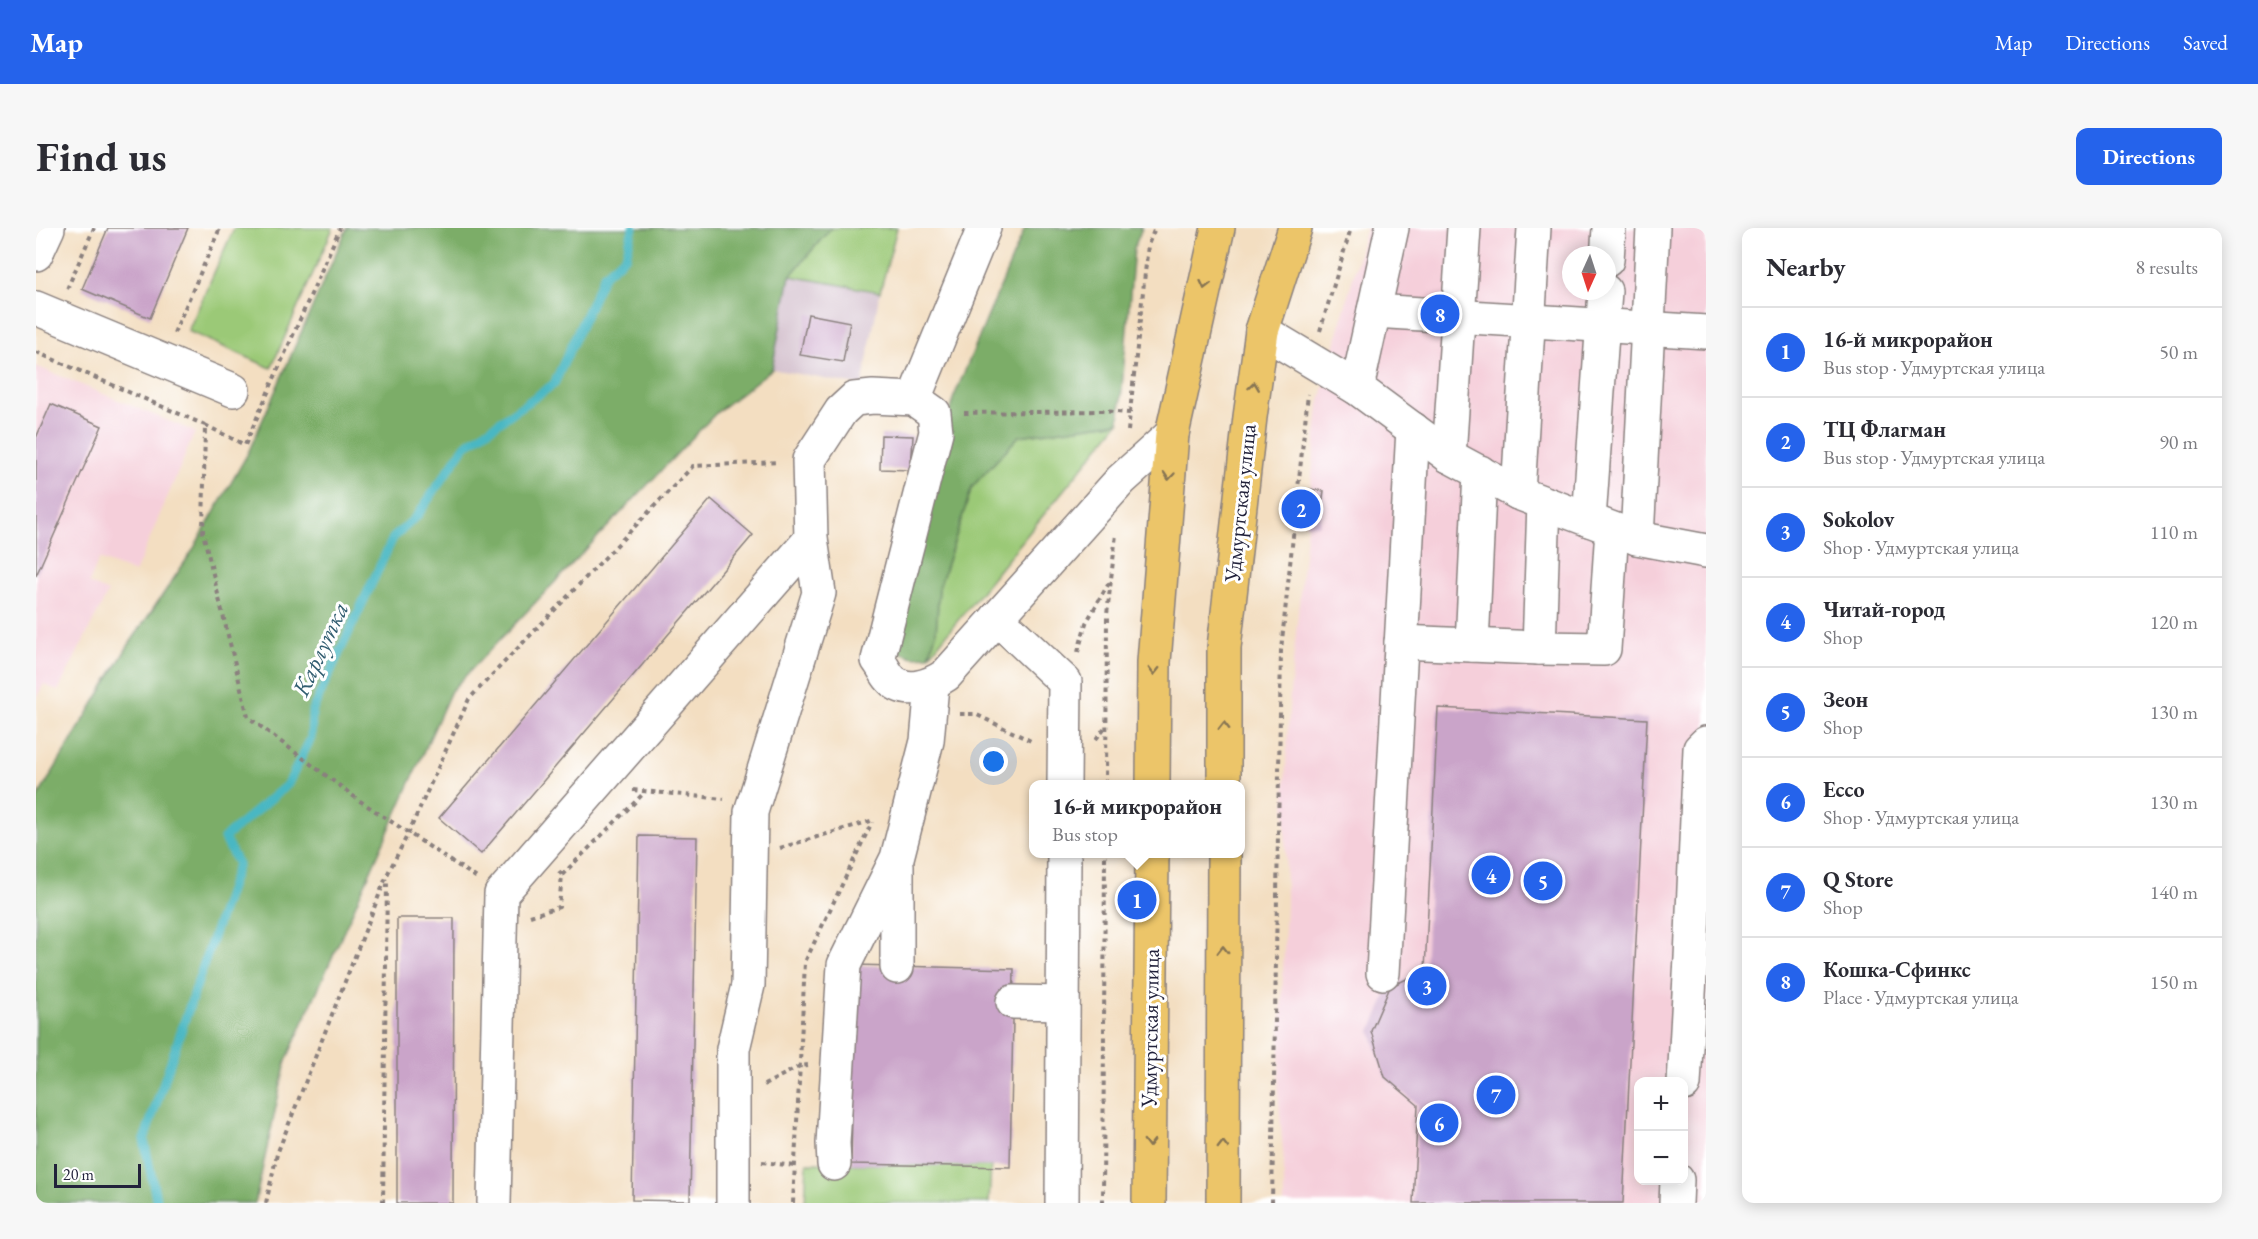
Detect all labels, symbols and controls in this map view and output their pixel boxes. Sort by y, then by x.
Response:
text: Map [30,24,83,60]
text: Map [1995,29,2032,56]
text: Directions [2065,29,2150,56]
text: Saved [2183,29,2228,56]
button: Directions [2076,128,2222,185]
text: Find us [36,129,167,184]
north arrow [1562,246,1616,300]
text: Nearby [1766,250,1846,284]
text: 8 results [2135,254,2198,280]
one-way arrow [1199,280,1212,290]
pin: 8 [1420,292,1460,337]
text: 16-й микрорайон [1823,325,1993,354]
text: 1 [1780,339,1791,365]
text: 50 m [2159,339,2198,365]
text: Bus stop · Удмуртская улица [1823,354,2045,380]
one-way arrow [1248,381,1260,390]
text: ТЦ Флагман [1823,415,1946,444]
street label: Удмуртская улица [1217,422,1263,584]
text: 2 [1780,429,1791,455]
text: 90 m [2159,429,2198,455]
text: Bus stop · Удмуртская улица [1823,444,2045,470]
one-way arrow [1162,472,1175,481]
pin: 2 [1282,486,1320,532]
text: Sokolov [1823,505,1894,534]
text: 3 [1780,519,1791,545]
text: 110 m [2150,519,2198,545]
text: Shop · Удмуртская улица [1823,534,2019,560]
text: Читай-город [1823,595,1945,624]
water label: Карлутка [284,597,355,702]
text: 4 [1780,609,1791,635]
text: 120 m [2150,609,2198,635]
text: Shop [1823,624,1863,650]
one-way arrow [1148,666,1160,675]
text: Зеон [1823,685,1868,714]
text: 5 [1780,699,1791,725]
text: 130 m [2150,699,2198,725]
text: Shop [1823,714,1863,740]
one-way arrow [1218,722,1230,731]
your location [979,747,1008,776]
text: Ecco [1823,775,1865,804]
popup [1029,780,1245,858]
text: 6 [1780,789,1791,815]
text: 130 m [2150,789,2198,815]
text: 16-й микрорайон [1052,792,1222,821]
text: Shop · Удмуртская улица [1823,804,2019,830]
text: Bus stop [1052,821,1118,847]
pin: 4 [1472,852,1510,898]
pin: 5 [1524,858,1562,904]
text: Q Store [1823,865,1893,894]
pin: 1 [1118,878,1156,922]
text: 7 [1780,879,1791,905]
text: 140 m [2150,879,2198,905]
text: Shop [1823,894,1863,920]
one-way arrow [1217,945,1229,954]
street label: Удмуртская улица [1134,948,1166,1109]
text: Кошка-Сфинкс [1823,955,1971,984]
pin: 3 [1408,964,1446,1008]
text: 8 [1780,969,1791,995]
text: 150 m [2150,969,2198,995]
text: Place · Удмуртская улица [1823,984,2019,1010]
pin: 7 [1476,1072,1516,1118]
map controls [1634,1077,1688,1185]
button: + [1634,1077,1688,1131]
pin: 6 [1420,1100,1458,1146]
button: − [1634,1131,1688,1185]
one-way arrow [1143,1138,1155,1147]
one-way arrow [1217,1140,1229,1149]
scale bar [54,1161,141,1188]
text: 20 m [63,1164,94,1185]

